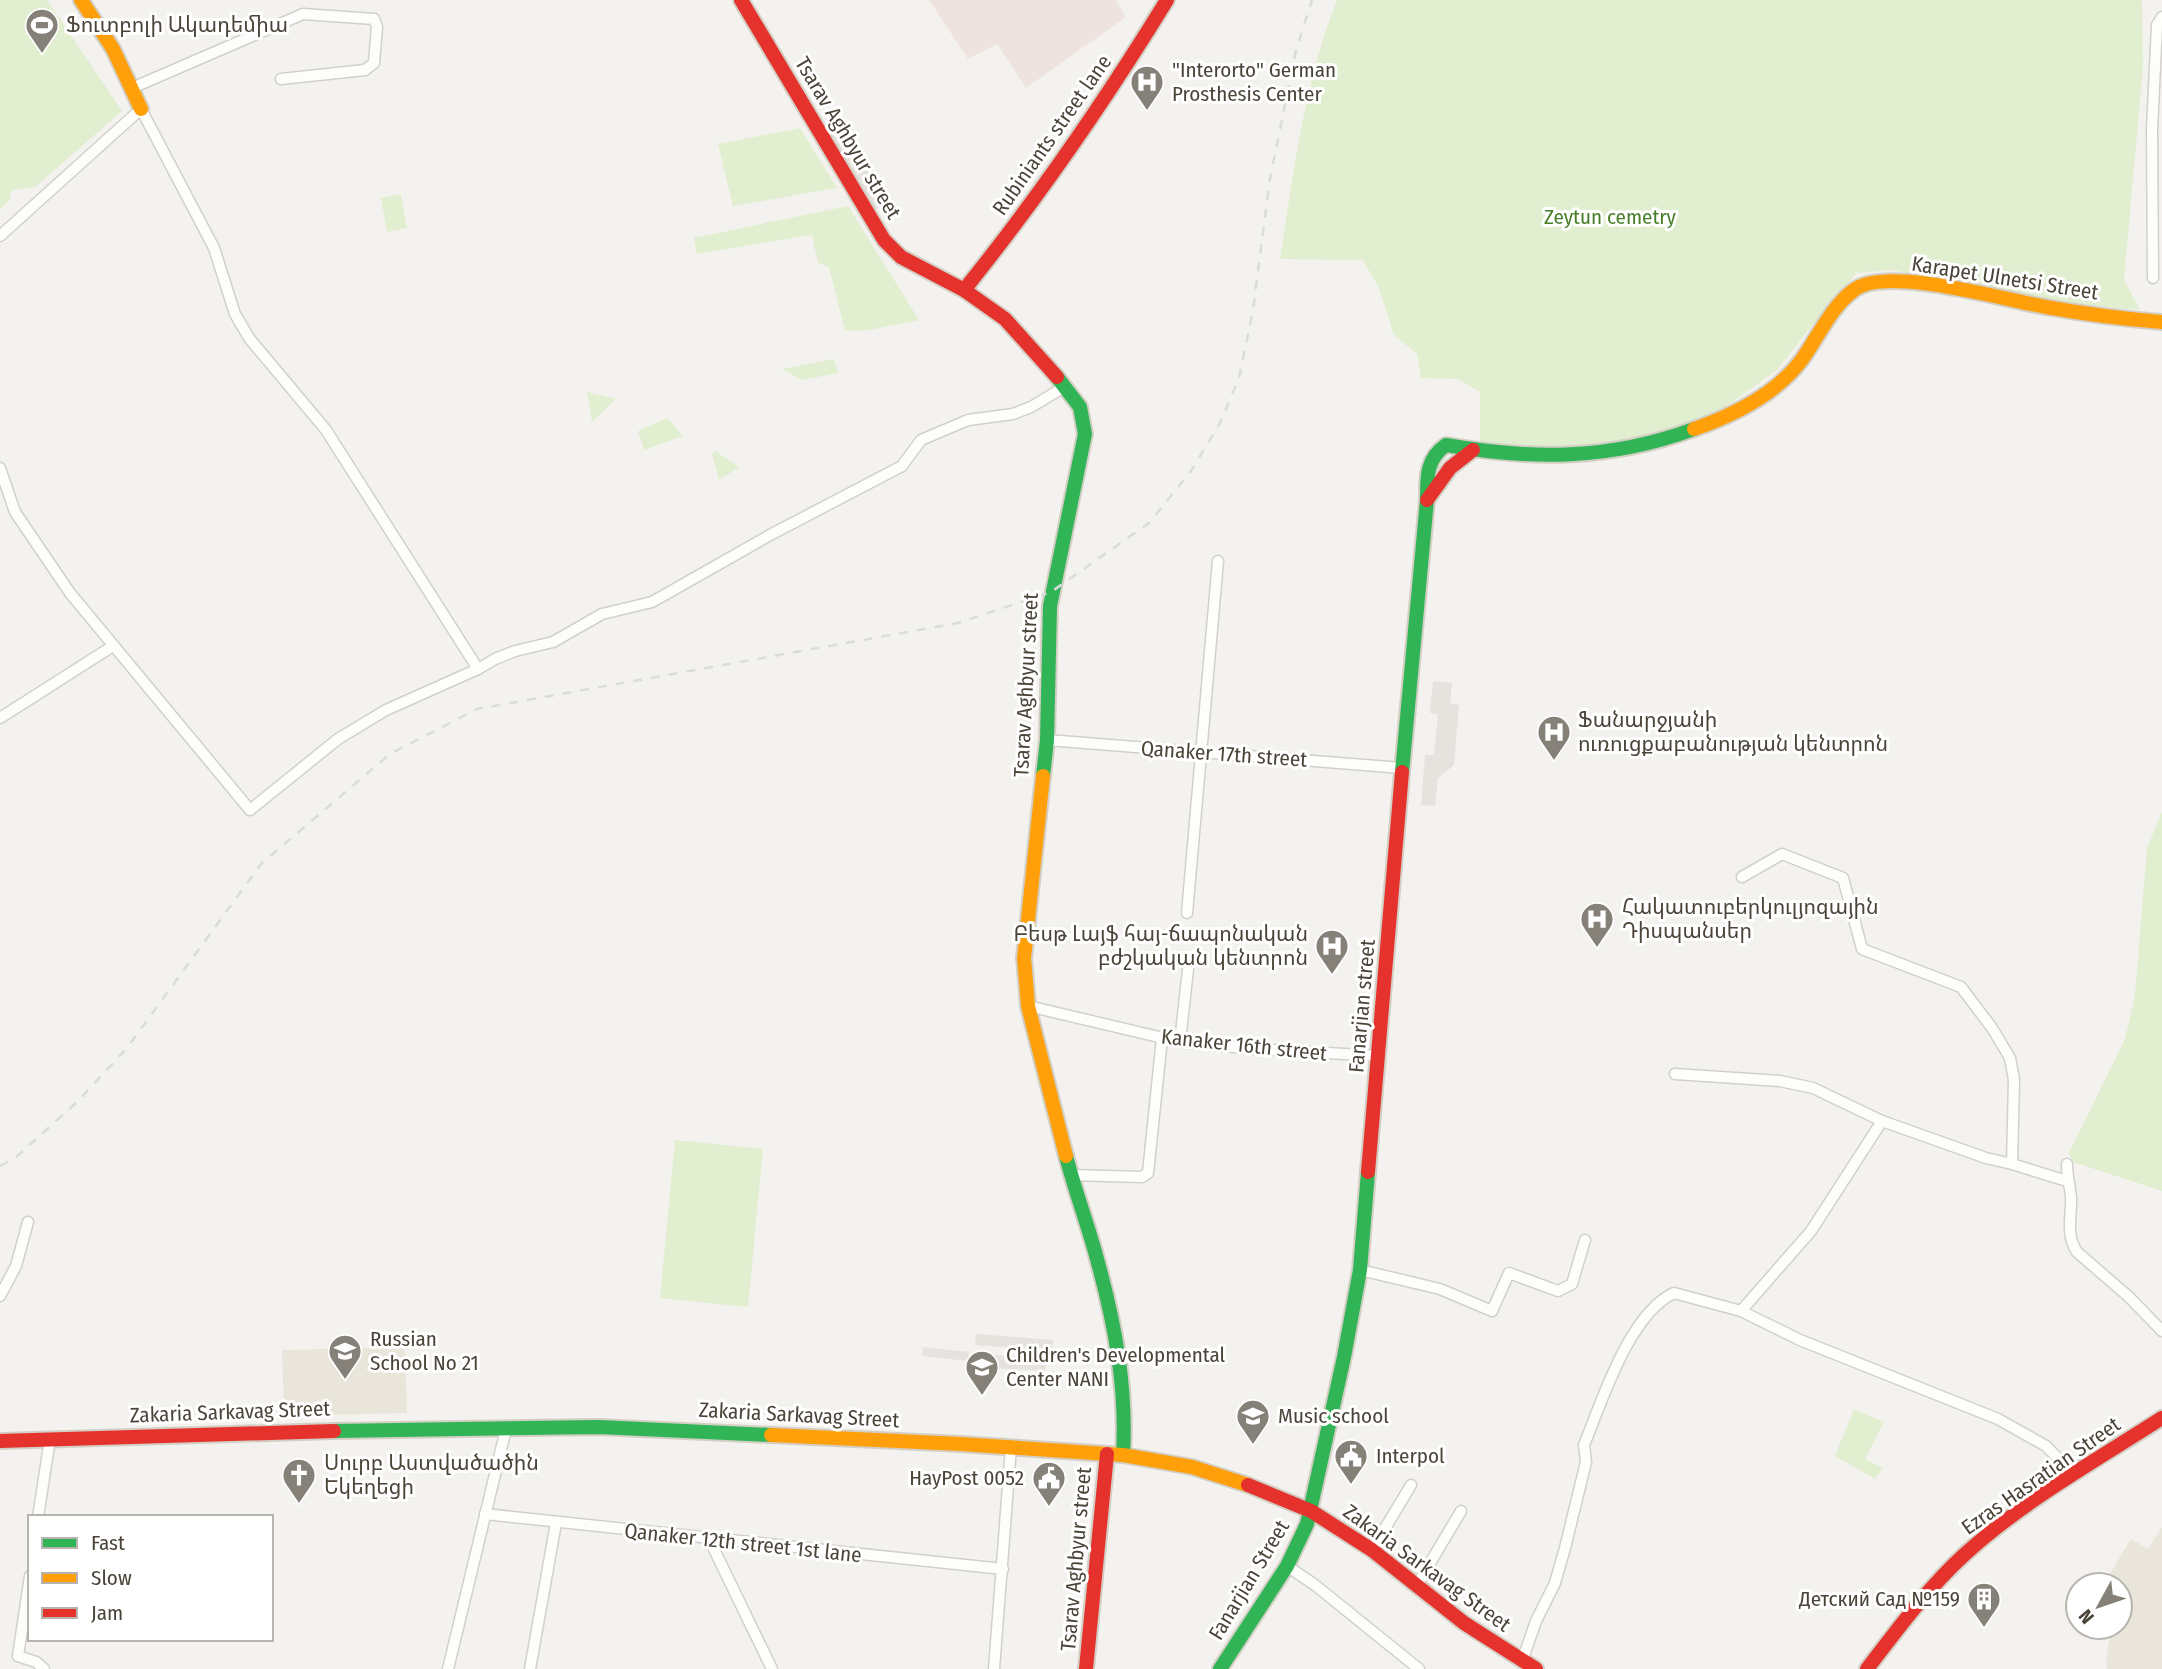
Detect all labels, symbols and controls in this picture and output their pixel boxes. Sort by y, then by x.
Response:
sports icon: Ֆուտբոլի Ակադեմիա [23,6,61,55]
place label: Ֆուտբոլի Ակադեմիա [66,12,288,38]
street label: Rubiniants street lane [987,50,1117,220]
street label: Tsarav Aghbyur street [789,52,907,224]
place label: "Interorto" German Prosthesis Center [1172,57,1336,107]
hospital icon: "Interorto" German Prosthesis Center [1128,63,1166,112]
park label: Zeytun cemetry [1544,204,1677,230]
street label: Karapet Ulnetsi Street [1910,250,2100,306]
street label: Tsarav Aghbyur street [1008,592,1044,778]
place label: Ֆանարջյանի ուռուցքաբանության կենտրոն [1578,707,1888,757]
hospital icon: Ֆանարջյանի ուռուցքաբանության կենտրոն [1535,713,1573,762]
street label: Qanaker 17th street [1140,735,1308,773]
place label: Հակատուբերկուլյոզային Դիսպանսեր [1622,894,1879,944]
hospital icon: Հակատուբերկուլյոզային Դիսպանսեր [1578,900,1616,949]
place label: Բեսթ Լայֆ հայ-ճապոնական բժշկական կենտրոն [1013,921,1308,971]
hospital icon: Բեսթ Լայֆ հայ-ճապոնական բժշկական կենտրոն [1313,927,1351,976]
street label: Fanarjian street [1343,938,1381,1074]
street label: Kanaker 16th street [1160,1023,1328,1067]
place label: Russian School No 21 [370,1326,479,1376]
school or university icon: Russian School No 21 [326,1332,364,1381]
place label: Children's Developmental Center NANI [1006,1342,1226,1392]
school or university icon: Children's Developmental Center NANI [963,1348,1001,1397]
street label: Zakaria Sarkavag Street [129,1396,331,1428]
street label: Zakaria Sarkavag Street [698,1397,900,1433]
school or university icon: Music school [1234,1397,1272,1446]
place label: Music school [1278,1403,1389,1429]
street label: Ezras Hasratian Street [1957,1411,2125,1540]
public building icon: Interpol [1332,1437,1370,1486]
place label: Interpol [1376,1443,1445,1469]
place label: Սուրբ Աստվածածին Եկեղեցի [324,1450,539,1500]
church icon: Սուրբ Աստվածածին Եկեղեցի [280,1456,318,1505]
public building icon: HayPost 0052 [1030,1459,1068,1508]
place label: HayPost 0052 [909,1465,1024,1491]
street label: Tsarav Aghbyur street [1055,1466,1097,1652]
street label: Zakaria Sarkavag Street [1338,1499,1516,1638]
legend [28,1515,273,1641]
street label: Fanarjian Street [1203,1515,1295,1645]
street label: Qanaker 12th street 1st lane [623,1518,863,1568]
text: Fast [91,1530,125,1556]
text: Slow [91,1565,132,1591]
north arrow [2064,1571,2134,1641]
building icon: Детский Сад №159 [1965,1580,2003,1629]
place label: Детский Сад №159 [1798,1586,1960,1612]
text: Jam [91,1600,123,1626]
text: N [2074,1605,2099,1628]

